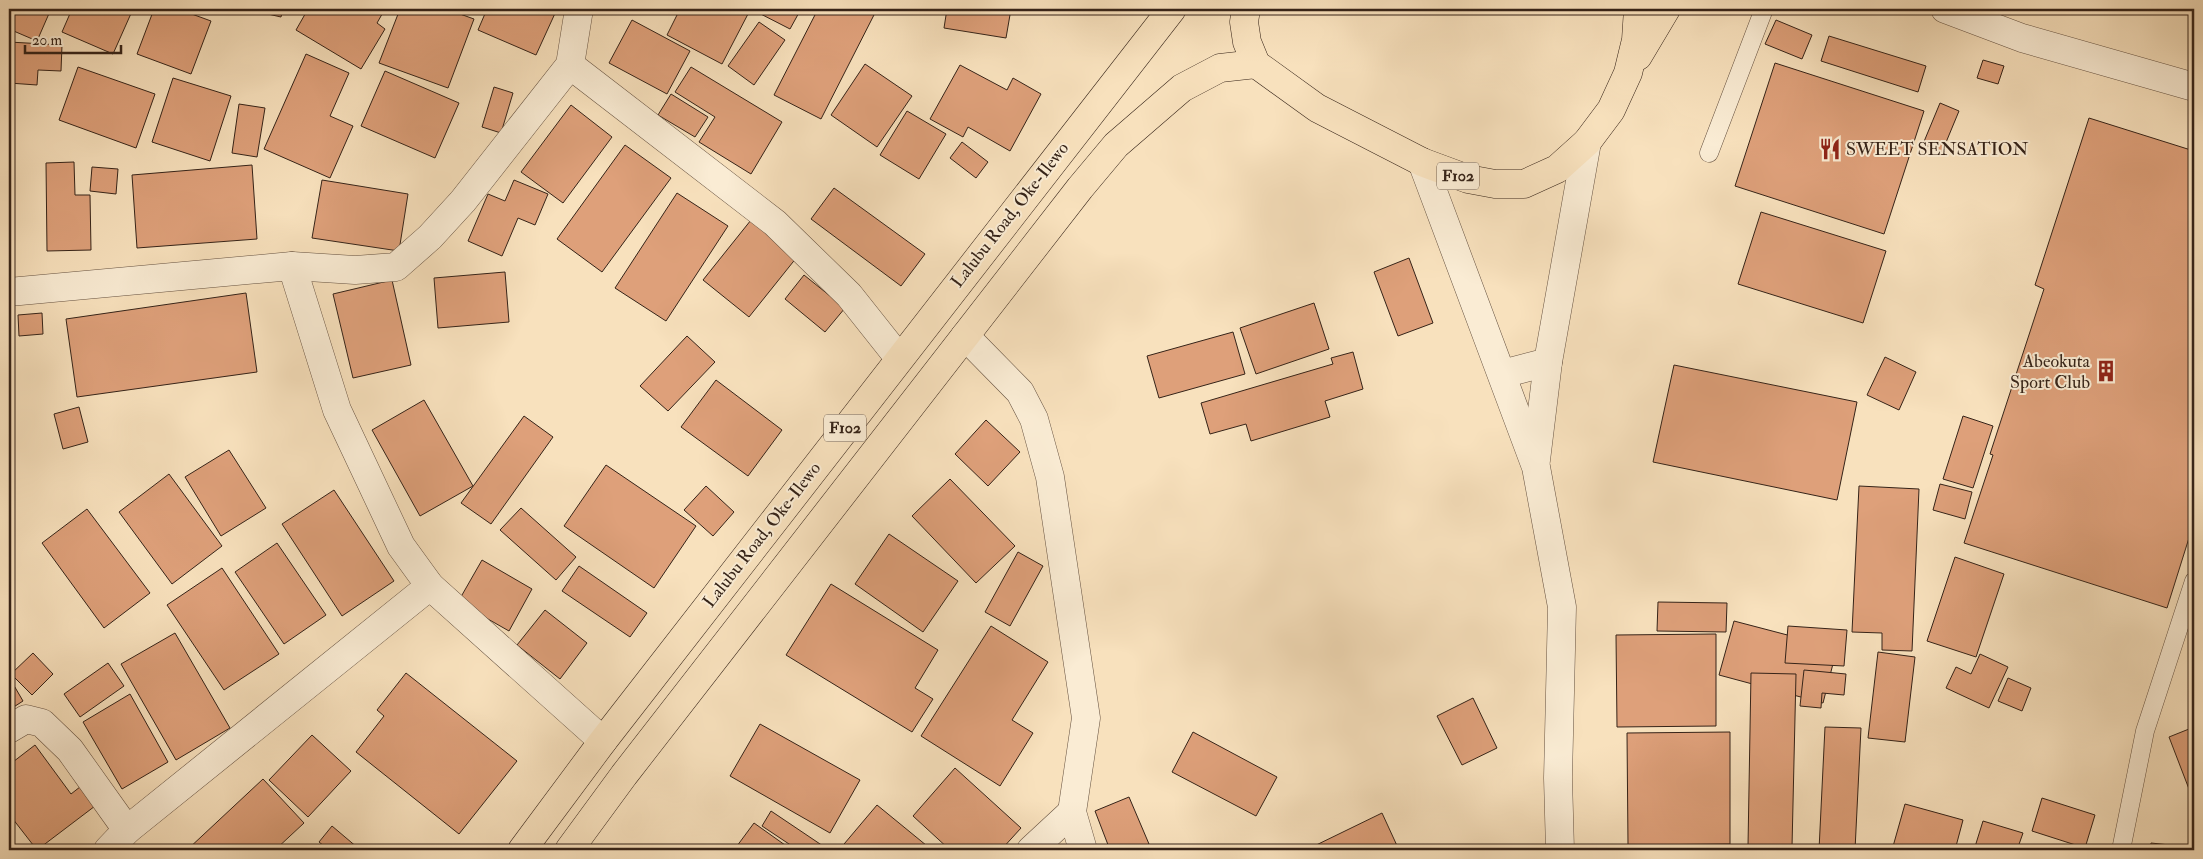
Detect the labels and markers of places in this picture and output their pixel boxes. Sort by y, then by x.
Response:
restaurant icon: SWEET SENSATION [1817,136,1843,162]
place label: SWEET SENSATION [1846,138,2028,161]
place label: Abeokuta Sport Club [2010,350,2091,394]
building icon: Abeokuta Sport Club [2093,358,2119,384]

